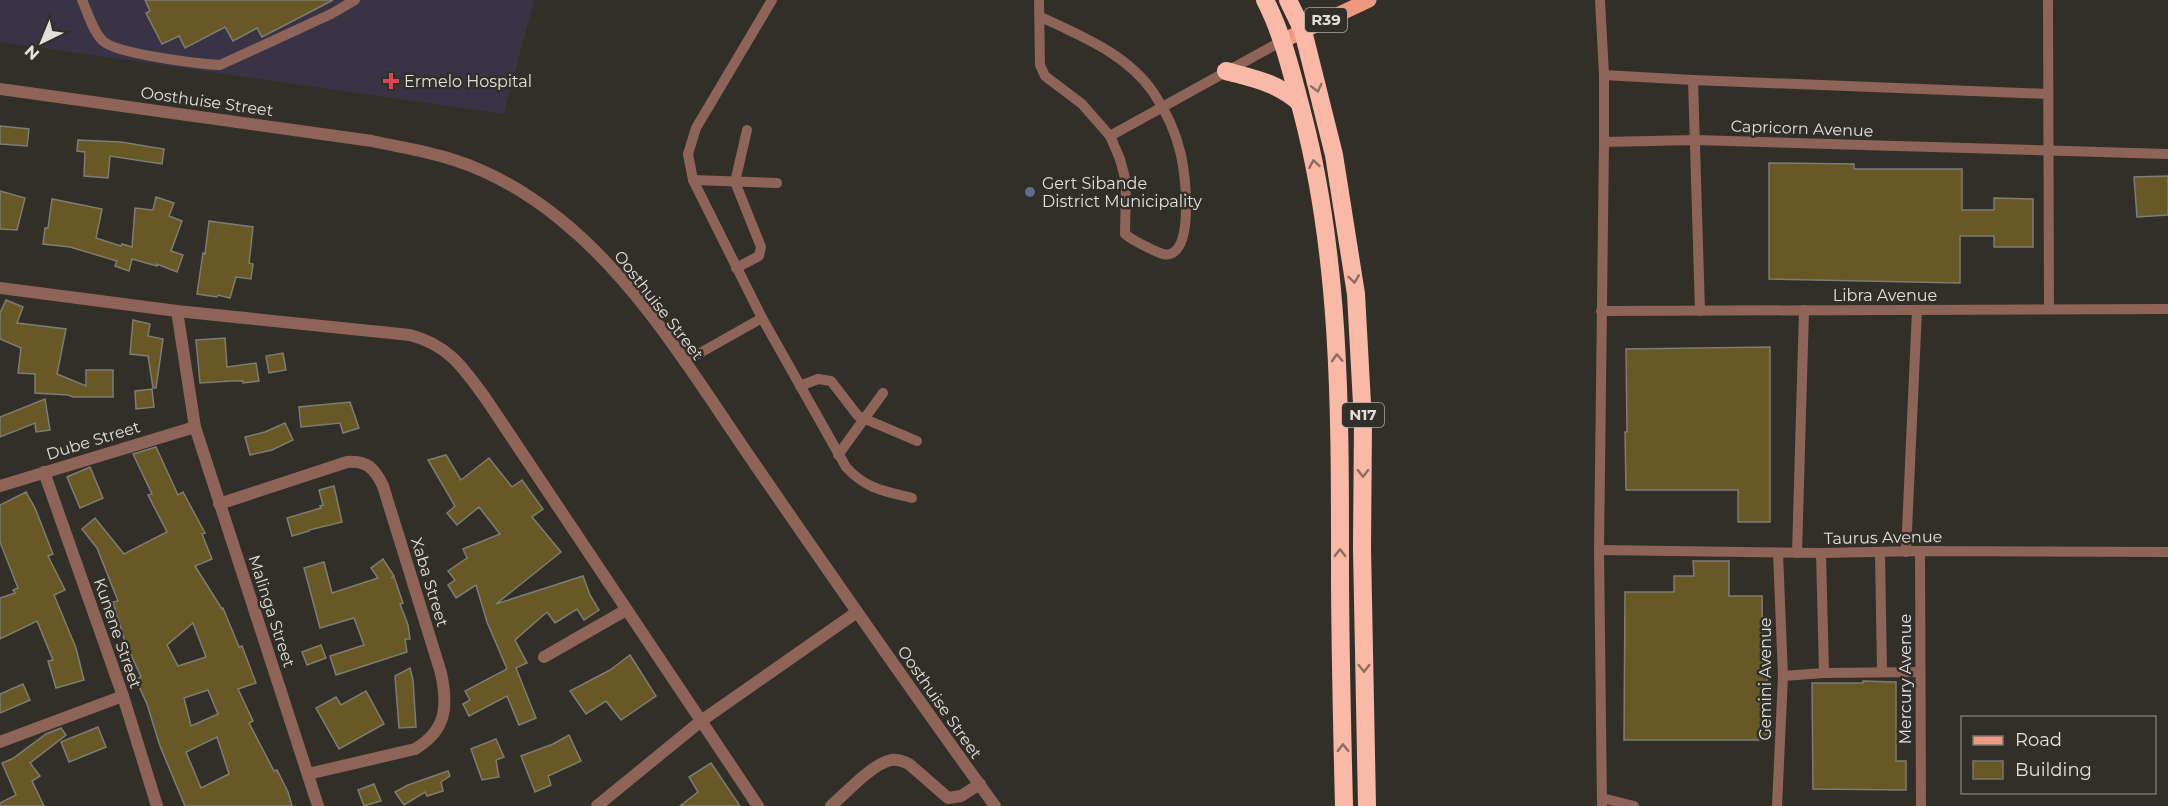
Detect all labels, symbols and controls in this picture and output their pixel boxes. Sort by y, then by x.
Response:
road number: R39 [1305,8,1347,32]
north arrow [12,12,72,72]
text: N [21,41,43,64]
marker: Ermelo Hospital [382,72,400,90]
place label: Ermelo Hospital [404,72,532,91]
one-way arrow [1309,82,1322,92]
street label: Oosthuise Street [139,83,275,120]
street label: Capricorn Avenue [1730,117,1874,140]
one-way arrow [1308,160,1320,169]
place label: Gert Sibande District Municipality [1042,174,1202,211]
marker: Gert Sibande District Municipality [1023,185,1037,199]
street label: Oosthuise Street [610,247,708,364]
one-way arrow [1347,274,1360,283]
street label: Libra Avenue [1833,286,1937,305]
one-way arrow [1330,353,1343,362]
road number: N17 [1342,403,1384,427]
street label: Dube Street [44,417,143,464]
one-way arrow [1357,469,1369,478]
street label: Taurus Avenue [1824,527,1942,548]
street label: Xaba Street [407,535,452,630]
one-way arrow [1334,548,1346,557]
street label: Malinga Street [244,553,299,670]
street label: Kunene Street [90,576,145,691]
street label: Mercury Avenue [1896,614,1915,744]
street label: Gemini Avenue [1756,617,1775,741]
street label: Oosthuise Street [893,642,986,763]
one-way arrow [1358,664,1371,673]
legend [1961,716,2156,794]
text: Road [2015,729,2062,751]
one-way arrow [1337,743,1349,752]
text: Building [2015,759,2092,781]

